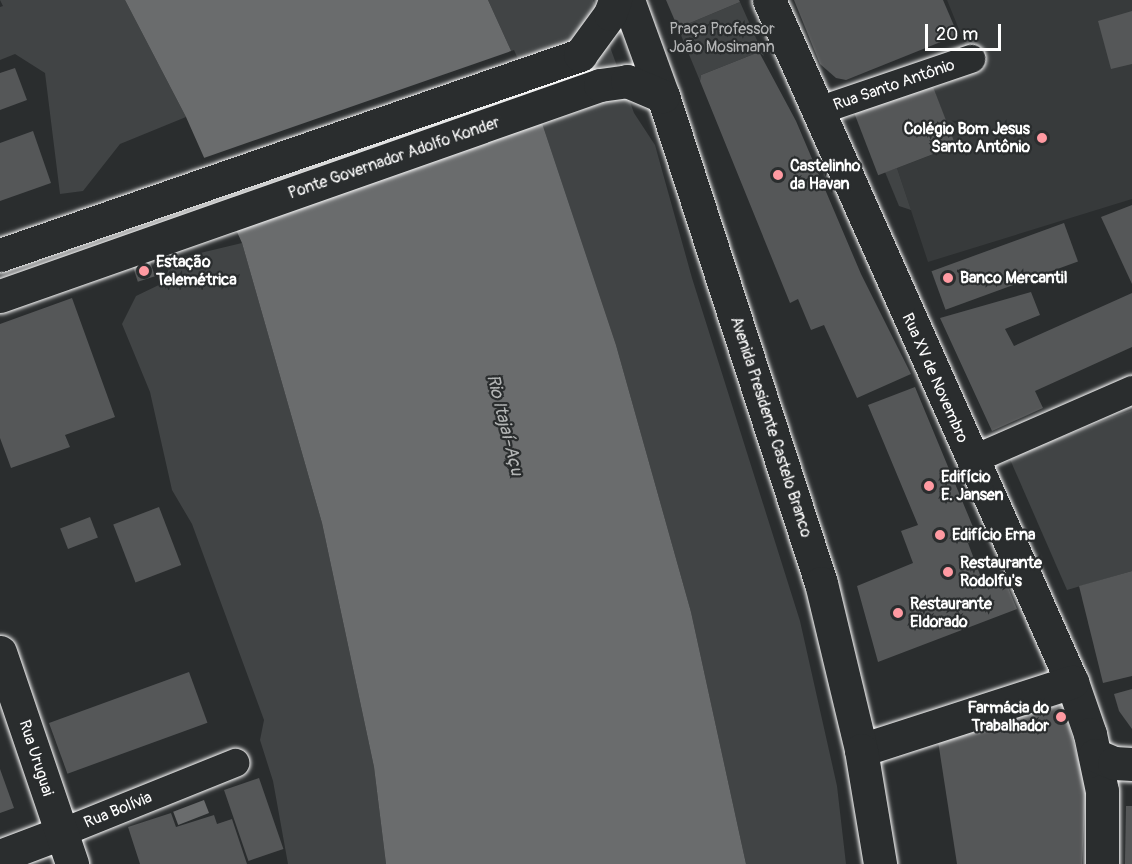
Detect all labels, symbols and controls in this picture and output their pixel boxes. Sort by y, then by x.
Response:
scale bar [928,12,1004,50]
park label: Praça Professor João Mosimann [669,19,775,57]
text: 20 m [936,23,978,46]
street label: Rua Santo Antônio [831,55,957,115]
street label: Ponte Governador Adolfo Konder [286,113,502,203]
place label: Colégio Bom Jesus Santo Antônio [904,119,1030,157]
marker: Colégio Bom Jesus Santo Antônio [1035,131,1049,145]
place label: Castelinho da Havan [790,156,860,194]
marker: Castelinho da Havan [771,168,785,182]
place label: Estação Telemétrica [156,252,237,290]
marker: Estação Telemétrica [137,264,151,278]
place label: Banco Mercantil [960,268,1067,288]
marker: Banco Mercantil [941,271,955,285]
street label: Rua XV de Novembro [898,310,972,446]
street label: Avenida Presidente Castelo Branco [726,314,816,540]
water label: Rio Itajaí-Açu [481,372,527,478]
place label: Edifício E. Jansen [941,467,1003,505]
marker: Edifício E. Jansen [922,479,936,493]
place label: Edifício Erna [952,525,1036,545]
marker: Edifício Erna [933,528,947,542]
place label: Restaurante Rodolfu's [960,553,1042,591]
marker: Restaurante Rodolfu's [941,565,955,579]
place label: Restaurante Eldorado [910,594,992,632]
marker: Restaurante Eldorado [891,606,905,620]
place label: Farmácia do Trabalhador [967,698,1049,736]
marker: Farmácia do Trabalhador [1054,710,1068,724]
street label: Rua Uruguai [15,717,57,799]
street label: Rua Bolívia [81,788,155,832]

